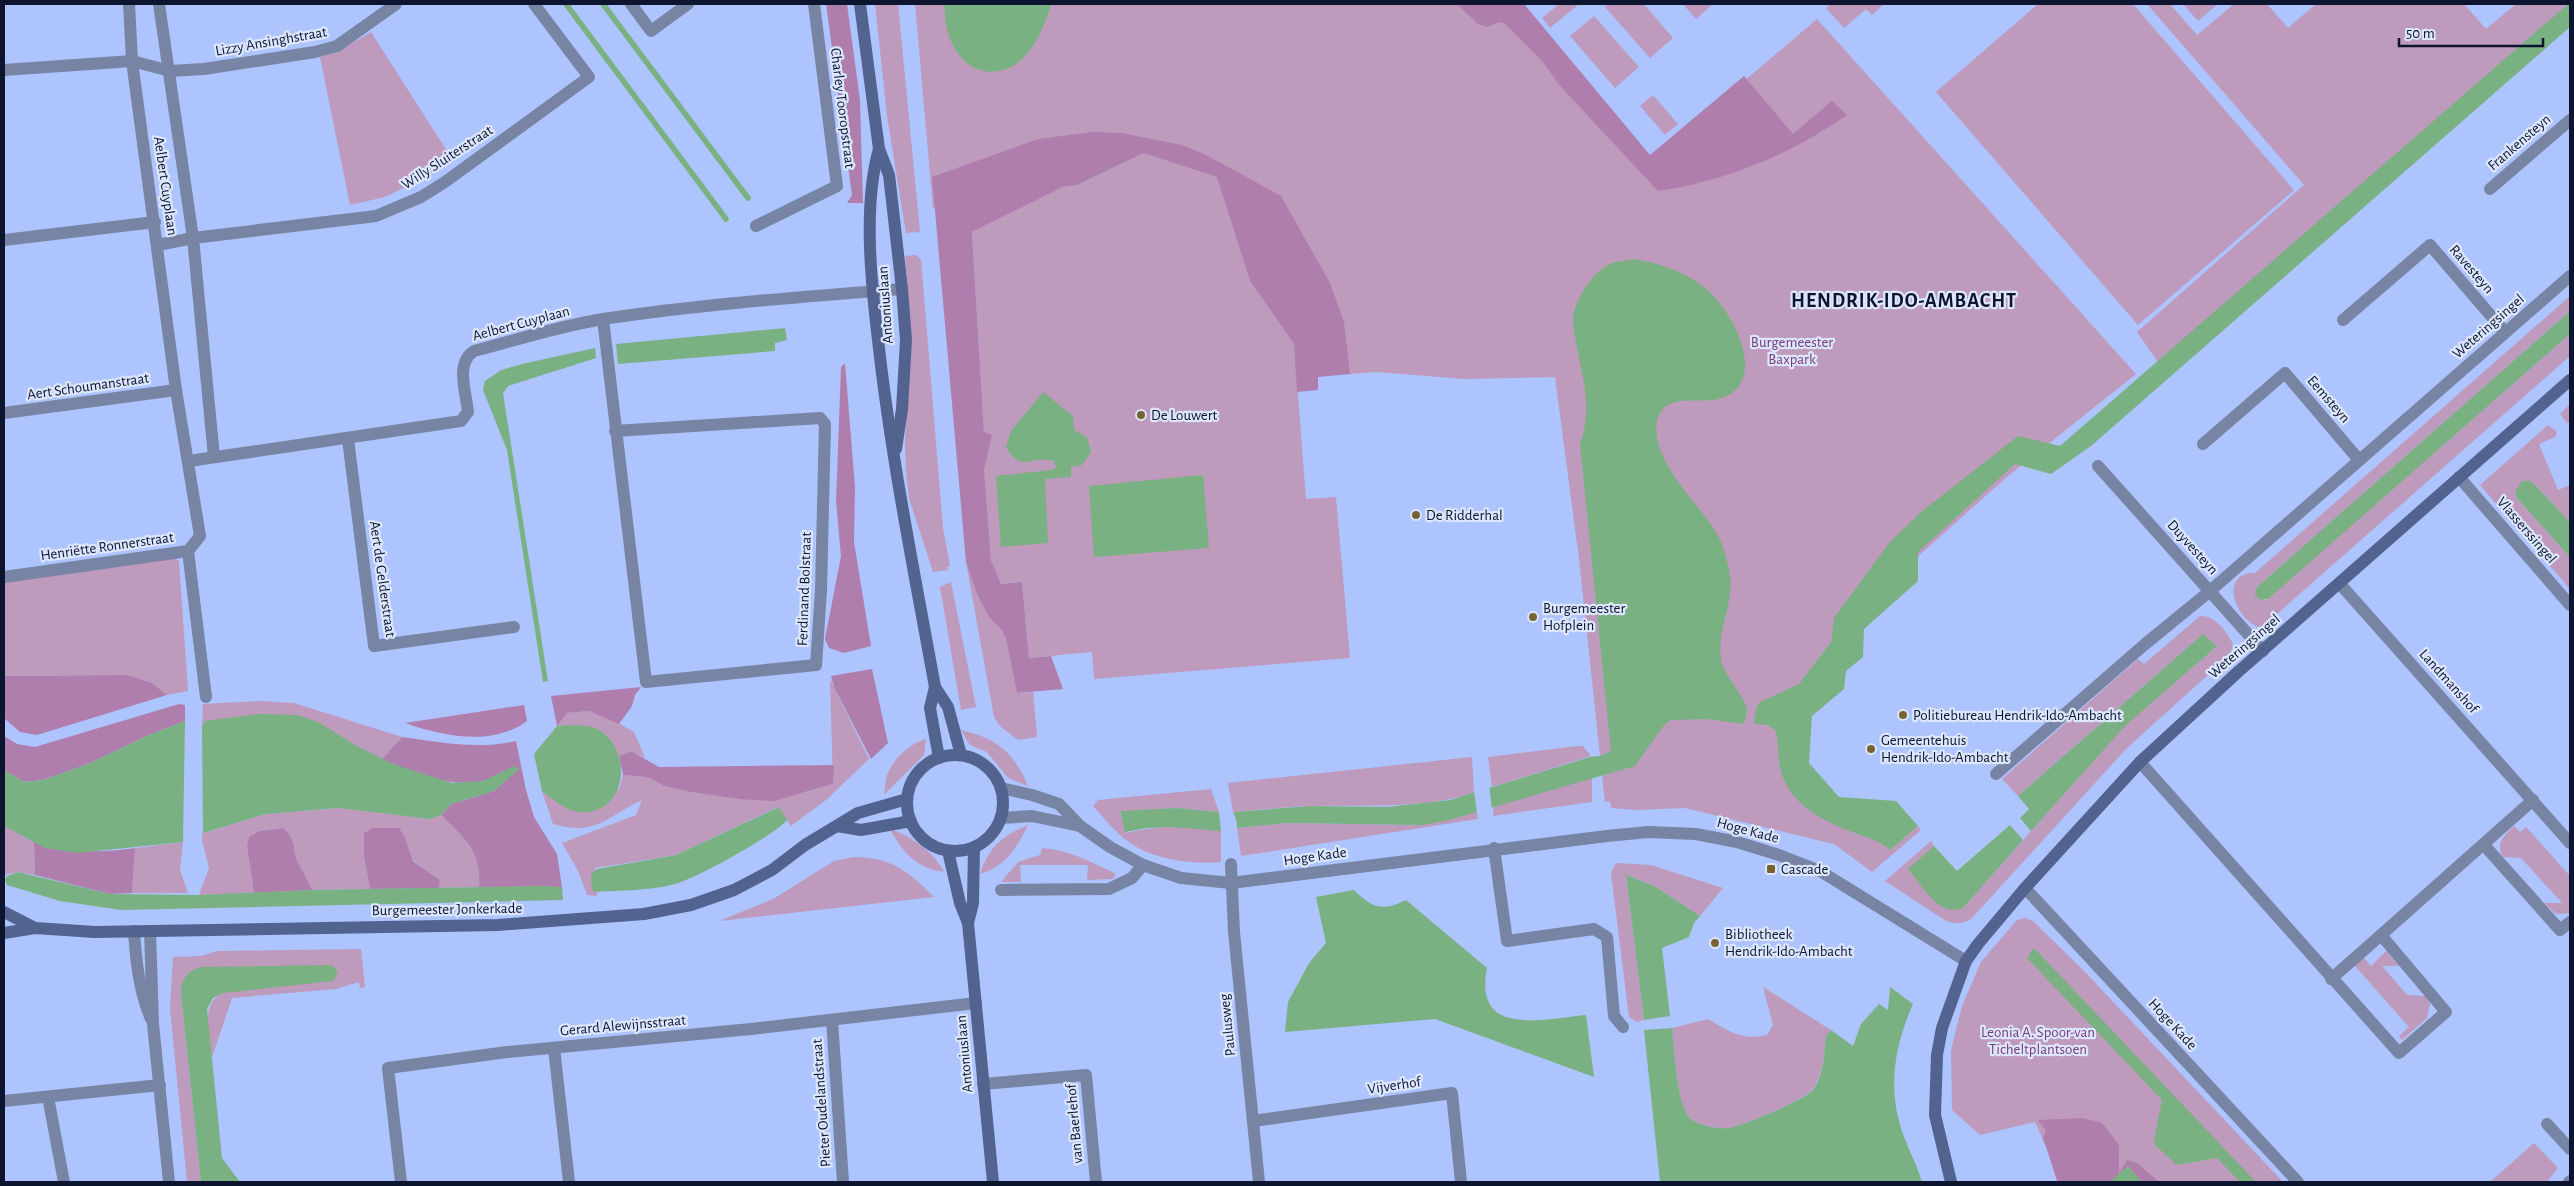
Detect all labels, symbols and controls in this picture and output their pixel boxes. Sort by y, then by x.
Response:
scale bar [2399,15,2543,47]
street label: Lizzy Ansinghstraat [214,24,328,59]
text: 50 m [2406,26,2435,41]
street label: Charley Tooropstraat [828,47,857,169]
street label: Frankensteyn [2485,111,2554,174]
street label: Willy Sluiterstraat [399,122,496,192]
street label: Aelbert Cuyplaan [151,136,180,237]
street label: Ravesteyn [2447,242,2497,297]
street label: Antoniuslaan [875,266,896,344]
district label: HENDRIK-IDO-AMBACHT [1791,291,2017,311]
street label: Weteringsingel [2450,291,2527,361]
street label: Aelbert Cuyplaan [471,303,571,344]
park label: Burgemeester Baxpark [1751,335,1833,367]
street label: Aert Schoumanstraat [26,370,150,402]
street label: Eemsteyn [2304,373,2353,426]
place label: De Louwert [1151,408,1218,423]
marker: De Louwert [1135,409,1147,421]
street label: Vlasserssingel [2494,494,2559,566]
place label: De Ridderhal [1426,508,1503,523]
marker: De Ridderhal [1410,509,1422,521]
street label: Duyvesteyn [2164,517,2221,578]
street label: Aert de Gelderstraat [367,520,398,638]
street label: Henriëtte Ronnerstraat [39,530,175,563]
street label: Ferdinand Bolstraat [795,531,814,646]
place label: Burgemeester Hofplein [1543,601,1625,633]
marker: Burgemeester Hofplein [1527,611,1539,623]
street label: Weteringsingel [2206,611,2283,681]
street label: Landmanshof [2416,647,2482,717]
place label: Politiebureau Hendrik-Ido-Ambacht [1913,708,2122,723]
marker: Politiebureau Hendrik-Ido-Ambacht [1897,709,1909,721]
place label: Gemeentehuis Hendrik-Ido-Ambacht [1881,733,2009,765]
marker: Gemeentehuis Hendrik-Ido-Ambacht [1865,743,1877,755]
street label: Hoge Kade [1715,815,1781,846]
street label: Hoge Kade [1282,845,1348,868]
place label: Cascade [1781,862,1829,877]
marker: Cascade [1765,863,1777,875]
street label: Burgemeester Jonkerkade [372,901,523,918]
place label: Bibliotheek Hendrik-Ido-Ambacht [1725,927,1853,959]
marker: Bibliotheek Hendrik-Ido-Ambacht [1709,937,1721,949]
street label: Paulusweg [1217,992,1238,1057]
street label: Hoge Kade [2145,996,2200,1053]
street label: Gerard Alewijnsstraat [560,1013,687,1038]
street label: Antoniuslaan [954,1015,975,1093]
park label: Leonia A. Spoor-van Ticheltplantsoen [1981,1025,2095,1057]
street label: Pieter Oudelandstraat [810,1038,833,1168]
street label: Vijverhof [1367,1074,1423,1097]
street label: van Baerlehof [1063,1082,1085,1164]

